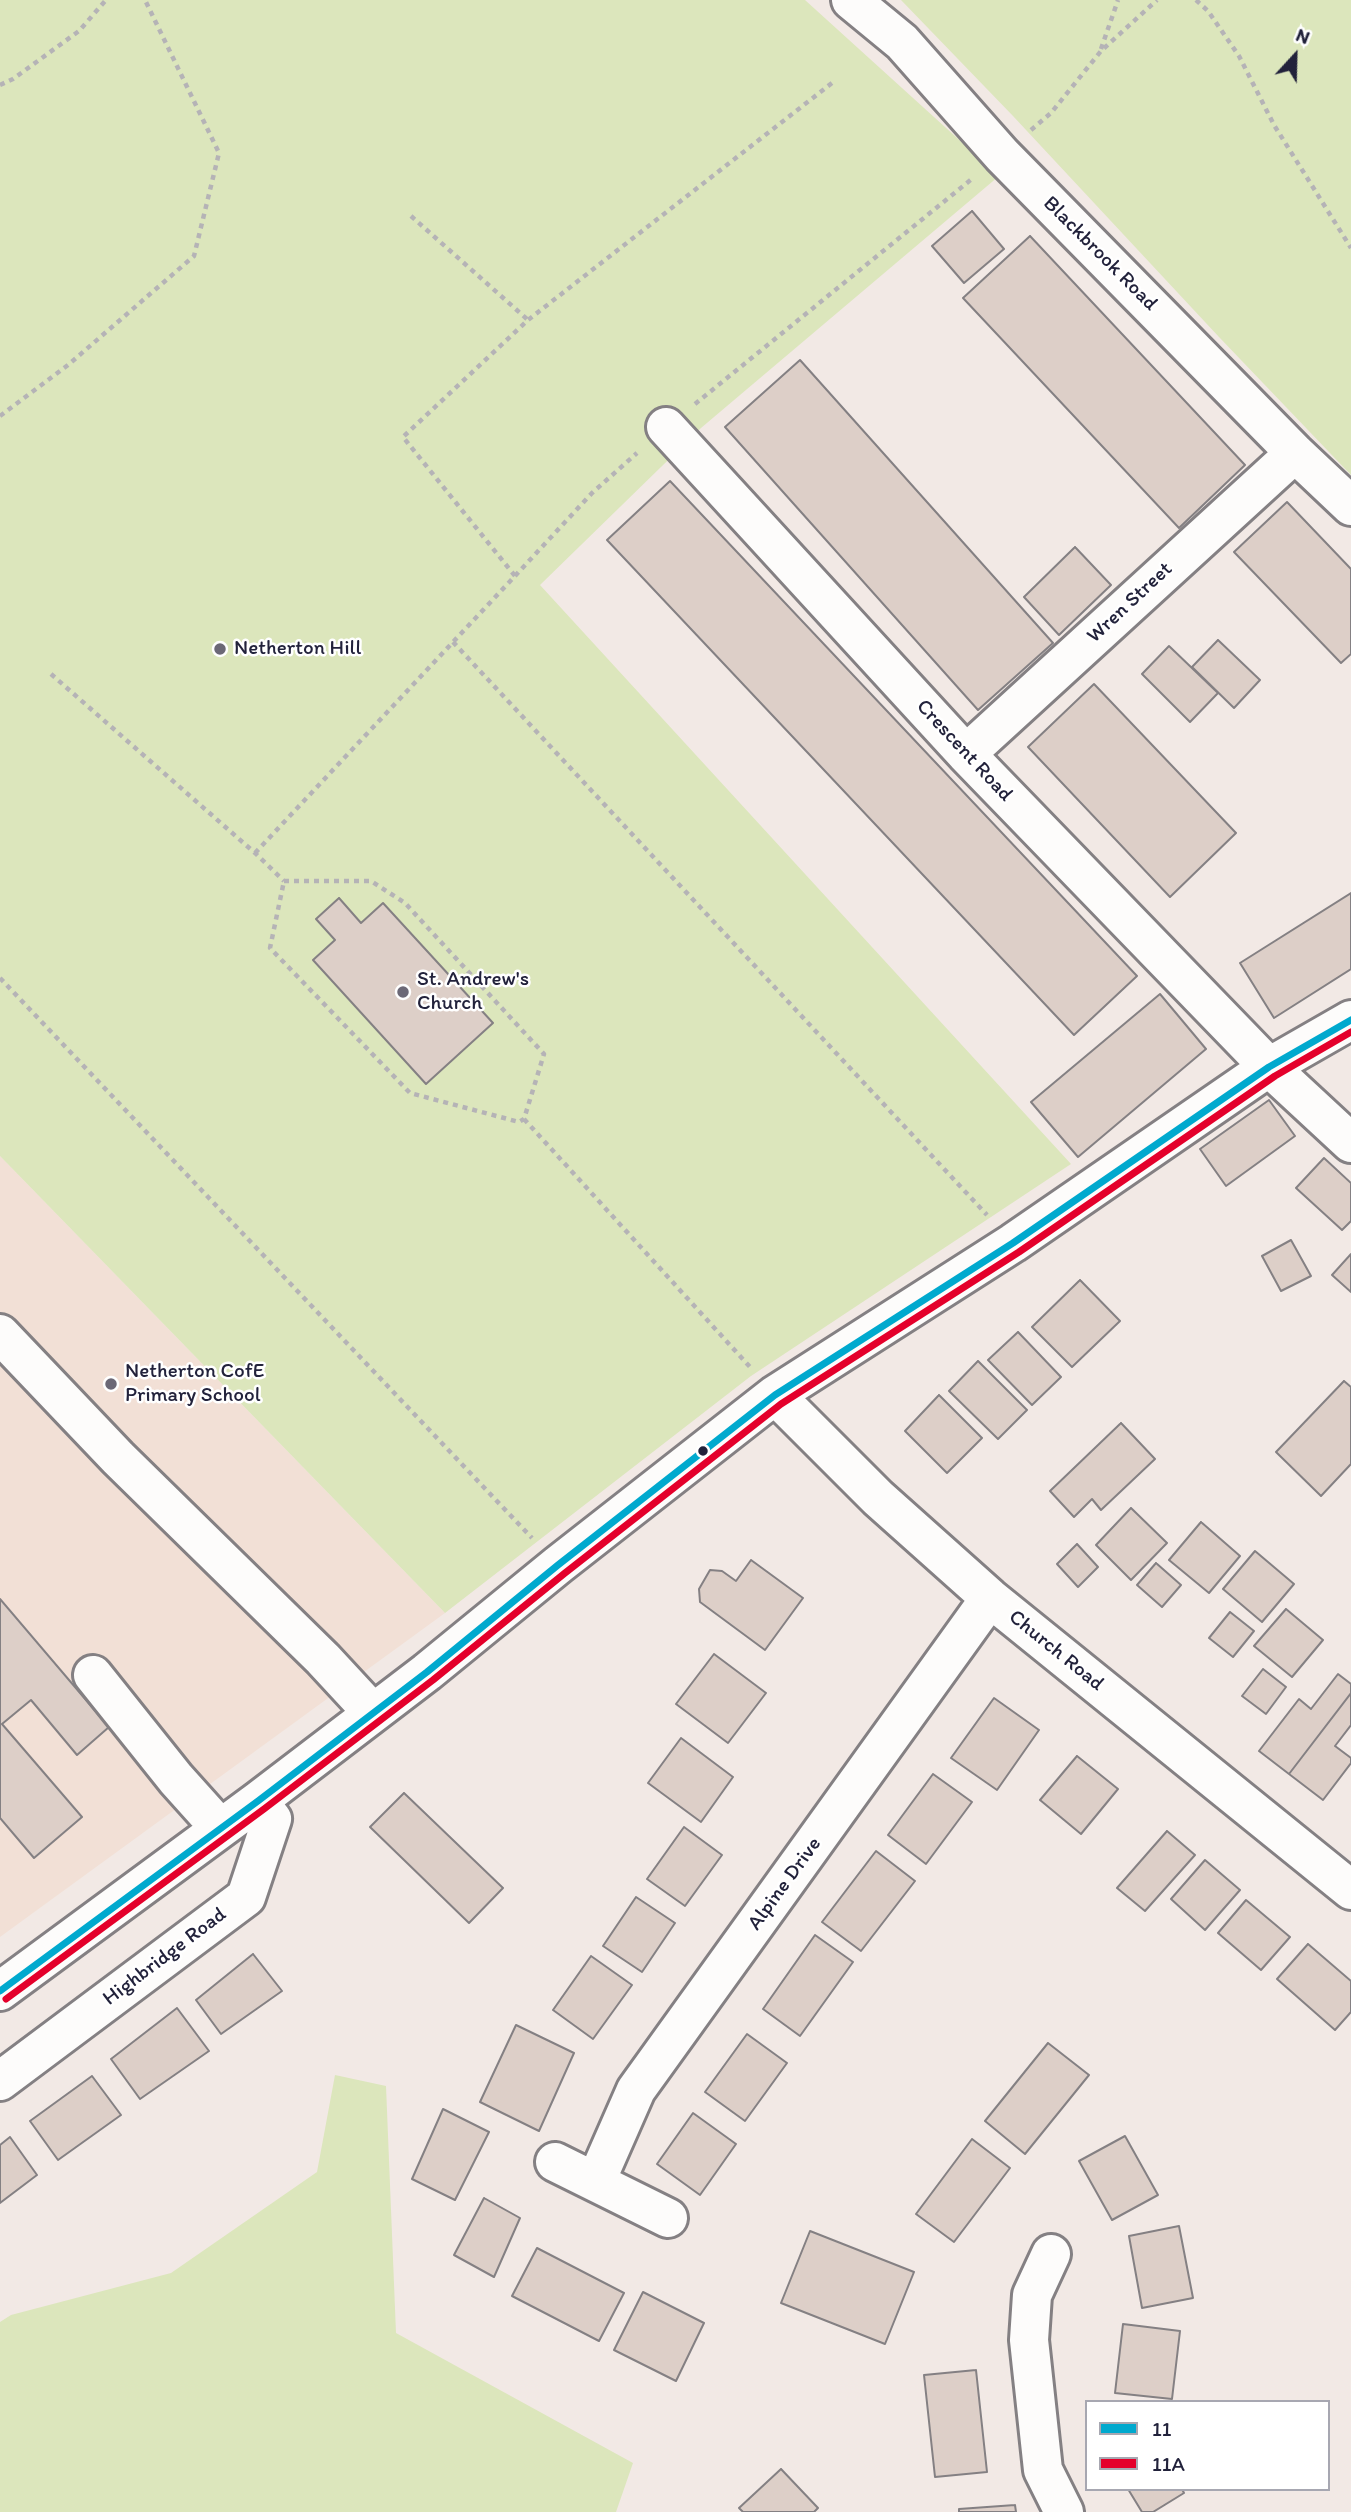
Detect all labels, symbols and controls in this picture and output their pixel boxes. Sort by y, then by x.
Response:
north arrow [1260,21,1330,91]
text: N [1293,23,1313,49]
street label: Blackbrook Road [1037,191,1163,317]
street label: Wren Street [1082,557,1178,649]
place label: Netherton Hill [234,636,361,662]
marker: Netherton Hill [212,641,228,657]
street label: Crescent Road [910,695,1018,807]
place label: St. Andrew's Church [417,967,529,1017]
marker: St. Andrew's Church [395,984,411,1000]
place label: Netherton CofE Primary School [125,1359,264,1409]
marker: Netherton CofE Primary School [103,1376,119,1392]
unlabelled marker [696,1444,710,1458]
street label: Church Road [1003,1605,1109,1697]
street label: Alpine Drive [743,1832,827,1936]
street label: Highbridge Road [98,1902,232,2012]
legend [1085,2400,1330,2491]
text: 11 [1152,2416,1172,2441]
text: 11A [1152,2451,1185,2476]

